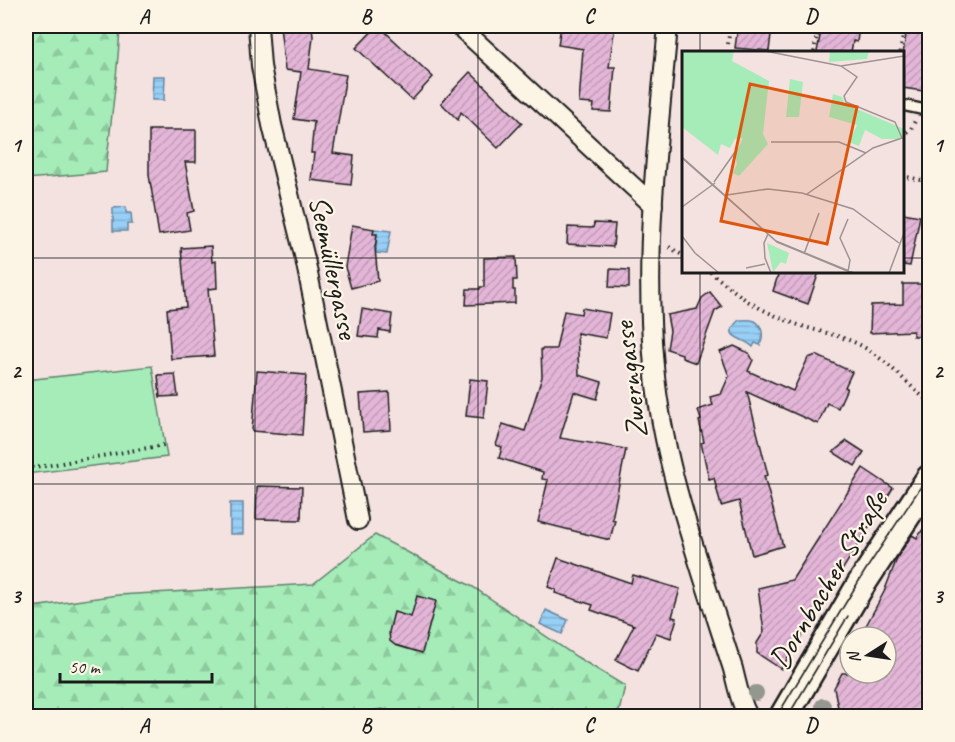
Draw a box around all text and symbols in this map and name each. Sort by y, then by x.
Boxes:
text: A [139,4,151,29]
text: B [361,4,373,29]
text: C [584,4,596,29]
text: D [805,4,819,29]
inset map [682,51,904,273]
text: 1 [12,133,23,158]
text: 1 [934,133,945,158]
street label: Seemüllergasse [300,192,368,344]
street label: Zwerngasse [604,317,656,440]
text: 2 [12,359,23,384]
text: 2 [934,359,945,384]
street label: Dornbacher Straße [760,482,897,676]
text: 3 [12,584,23,609]
text: 3 [934,584,945,609]
north arrow [838,625,898,685]
scale bar [60,646,212,684]
text: N [843,648,865,665]
text: 50 m [69,656,102,678]
text: A [139,713,151,738]
text: B [361,713,373,738]
text: C [584,713,596,738]
text: D [805,713,819,738]

